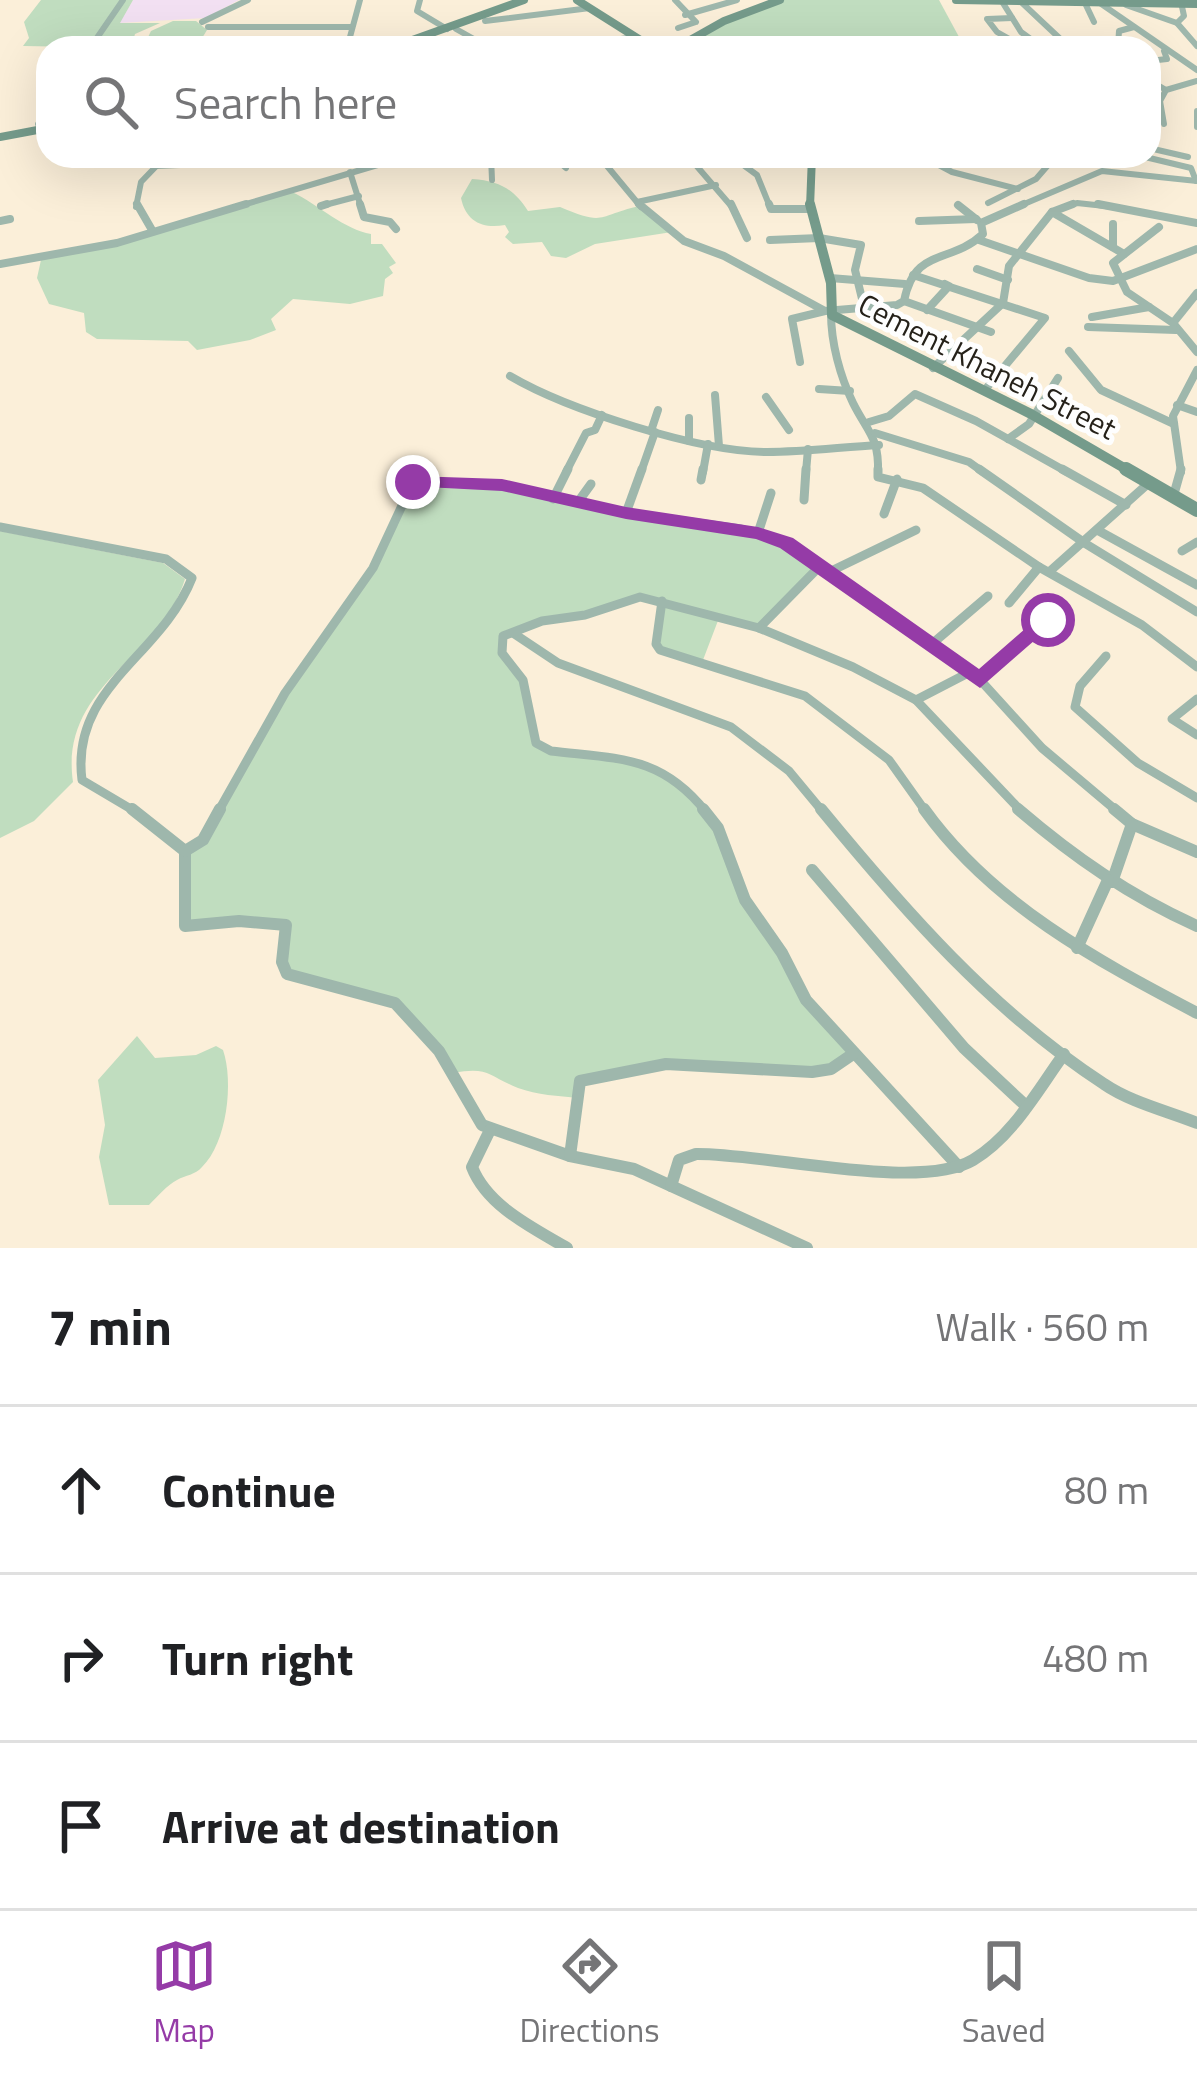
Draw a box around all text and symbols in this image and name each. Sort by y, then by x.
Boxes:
search box [36,36,1161,168]
text: Search here [174,68,397,136]
icon: search [78,69,144,135]
street label: Cement Khaneh Street [850,281,1125,451]
route end [386,455,440,509]
route start [1021,593,1075,647]
text: 7 min [48,1287,172,1365]
text: Walk · 560 m [935,1297,1149,1356]
text: Continue [162,1456,336,1524]
icon: ahead [48,1457,114,1523]
text: 80 m [1064,1460,1149,1519]
text: Turn right [162,1624,353,1692]
icon: right [48,1625,114,1691]
text: 480 m [1042,1628,1149,1687]
text: Arrive at destination [162,1792,560,1860]
icon: arrive [48,1793,114,1859]
tab: Map [151,1933,217,2055]
tab: Directions [520,1933,659,2055]
tab: Saved [962,1933,1046,2055]

